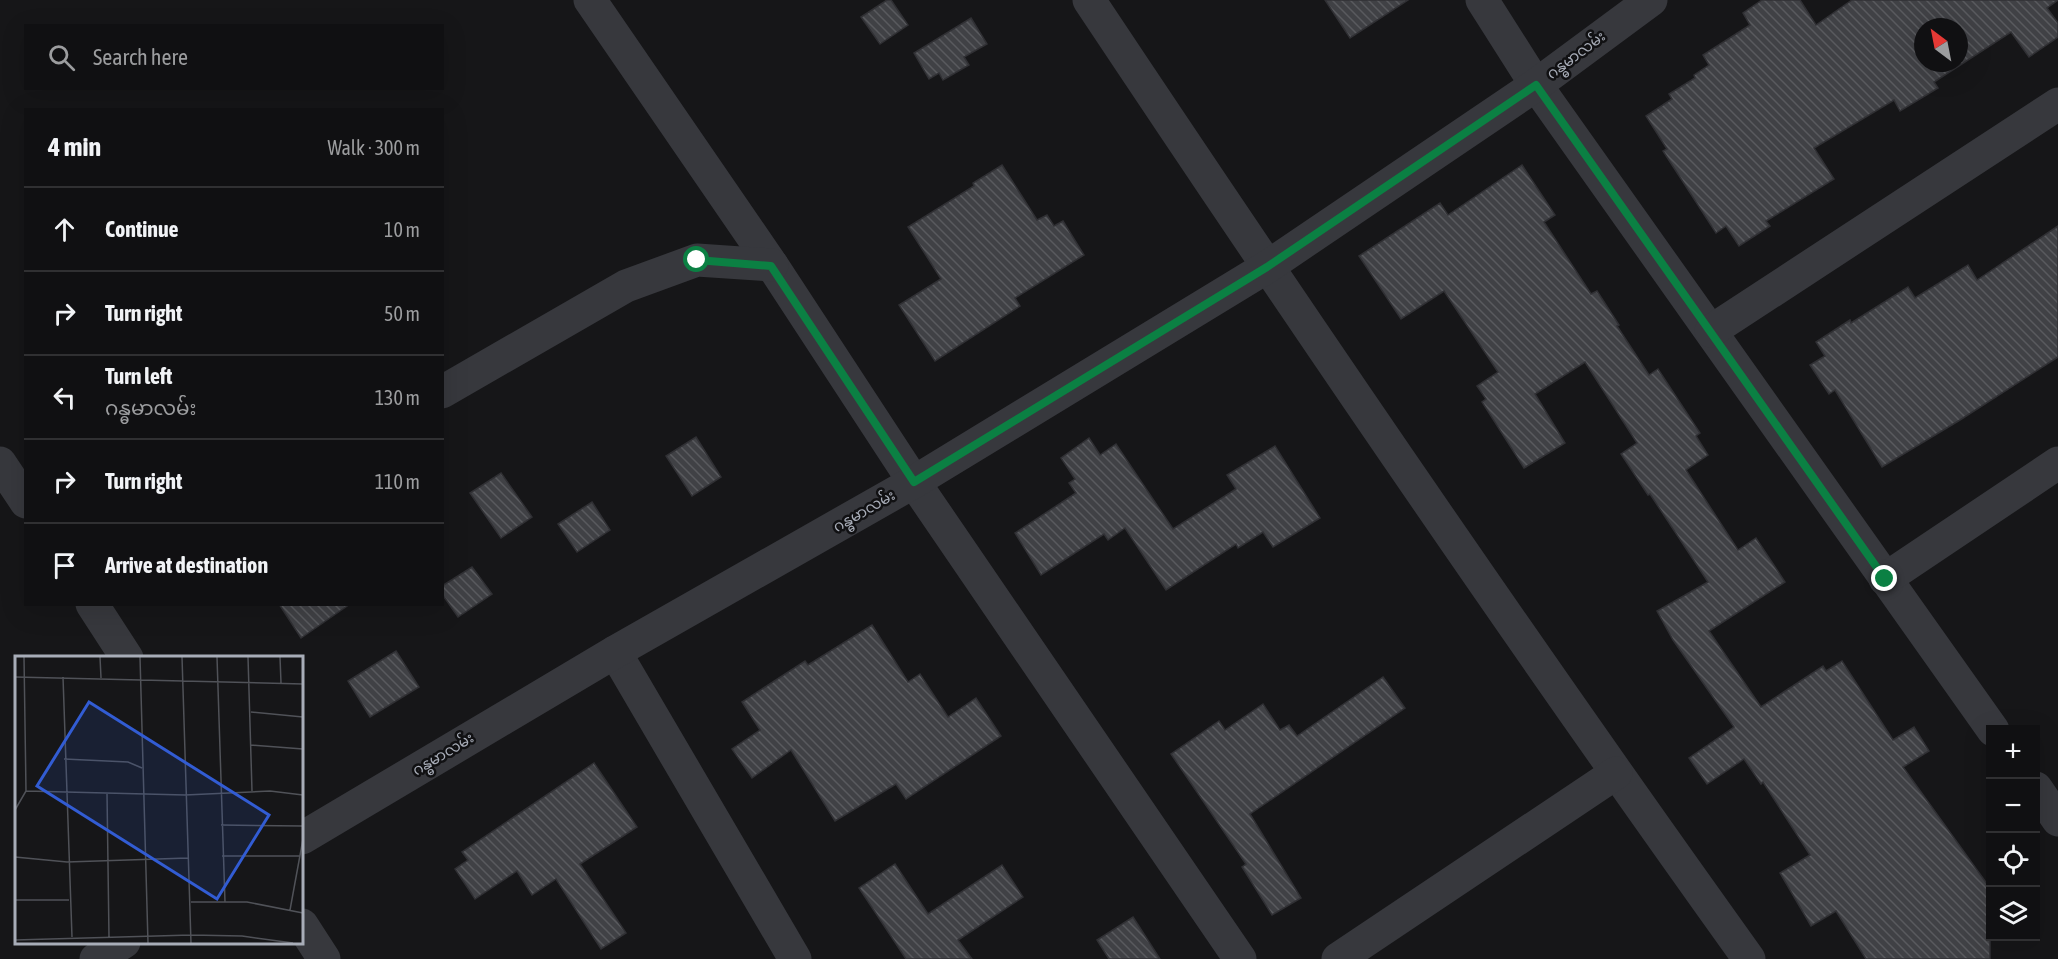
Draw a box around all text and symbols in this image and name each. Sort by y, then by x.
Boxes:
north arrow [1914,18,1968,72]
search box [24,24,444,90]
street label: ဂန္ဓမာလမ်း [1543,26,1611,86]
icon: search [45,41,78,74]
text: Search here [93,44,188,70]
text: 4 min [48,132,101,162]
text: Walk · 300 m [328,136,420,159]
icon: ahead [48,213,81,246]
text: Continue [105,216,179,242]
text: 10 m [384,218,420,241]
route start [683,246,709,272]
icon: right [48,297,81,330]
text: Turn right [105,300,182,326]
text: 50 m [384,302,420,325]
text: Turn left [105,363,172,389]
icon: left [48,381,81,414]
text: 130 m [375,386,420,409]
text: ဂန္ဓမာလမ်း [105,396,197,419]
icon: right [48,465,81,498]
text: Turn right [105,468,182,494]
text: 110 m [375,470,420,493]
street label: ဂန္ဓမာလမ်း [829,485,900,539]
icon: arrive [48,549,81,582]
text: Arrive at destination [105,552,268,578]
route end [1871,565,1897,591]
inset map [15,656,303,944]
map controls [1986,725,2040,941]
button: + [1986,725,2040,779]
street label: ဂန္ဓမာလမ်း [408,728,479,782]
button: − [1986,779,2040,833]
button: locate [1986,833,2040,887]
button: layers [1986,887,2040,941]

